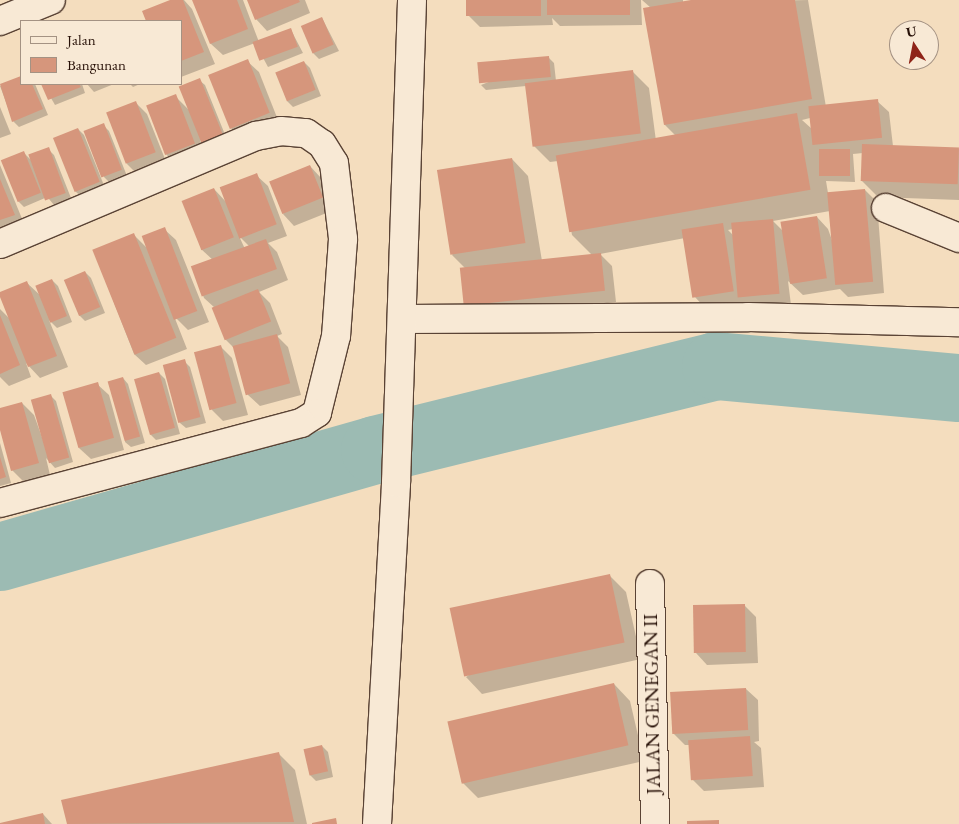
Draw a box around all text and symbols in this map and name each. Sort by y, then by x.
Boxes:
legend [20,20,182,85]
north arrow [889,20,939,70]
text: U [904,21,918,41]
text: Jalan [67,30,96,49]
text: Bangunan [67,55,126,74]
street label: JALAN GENEGAN II [638,613,666,795]

